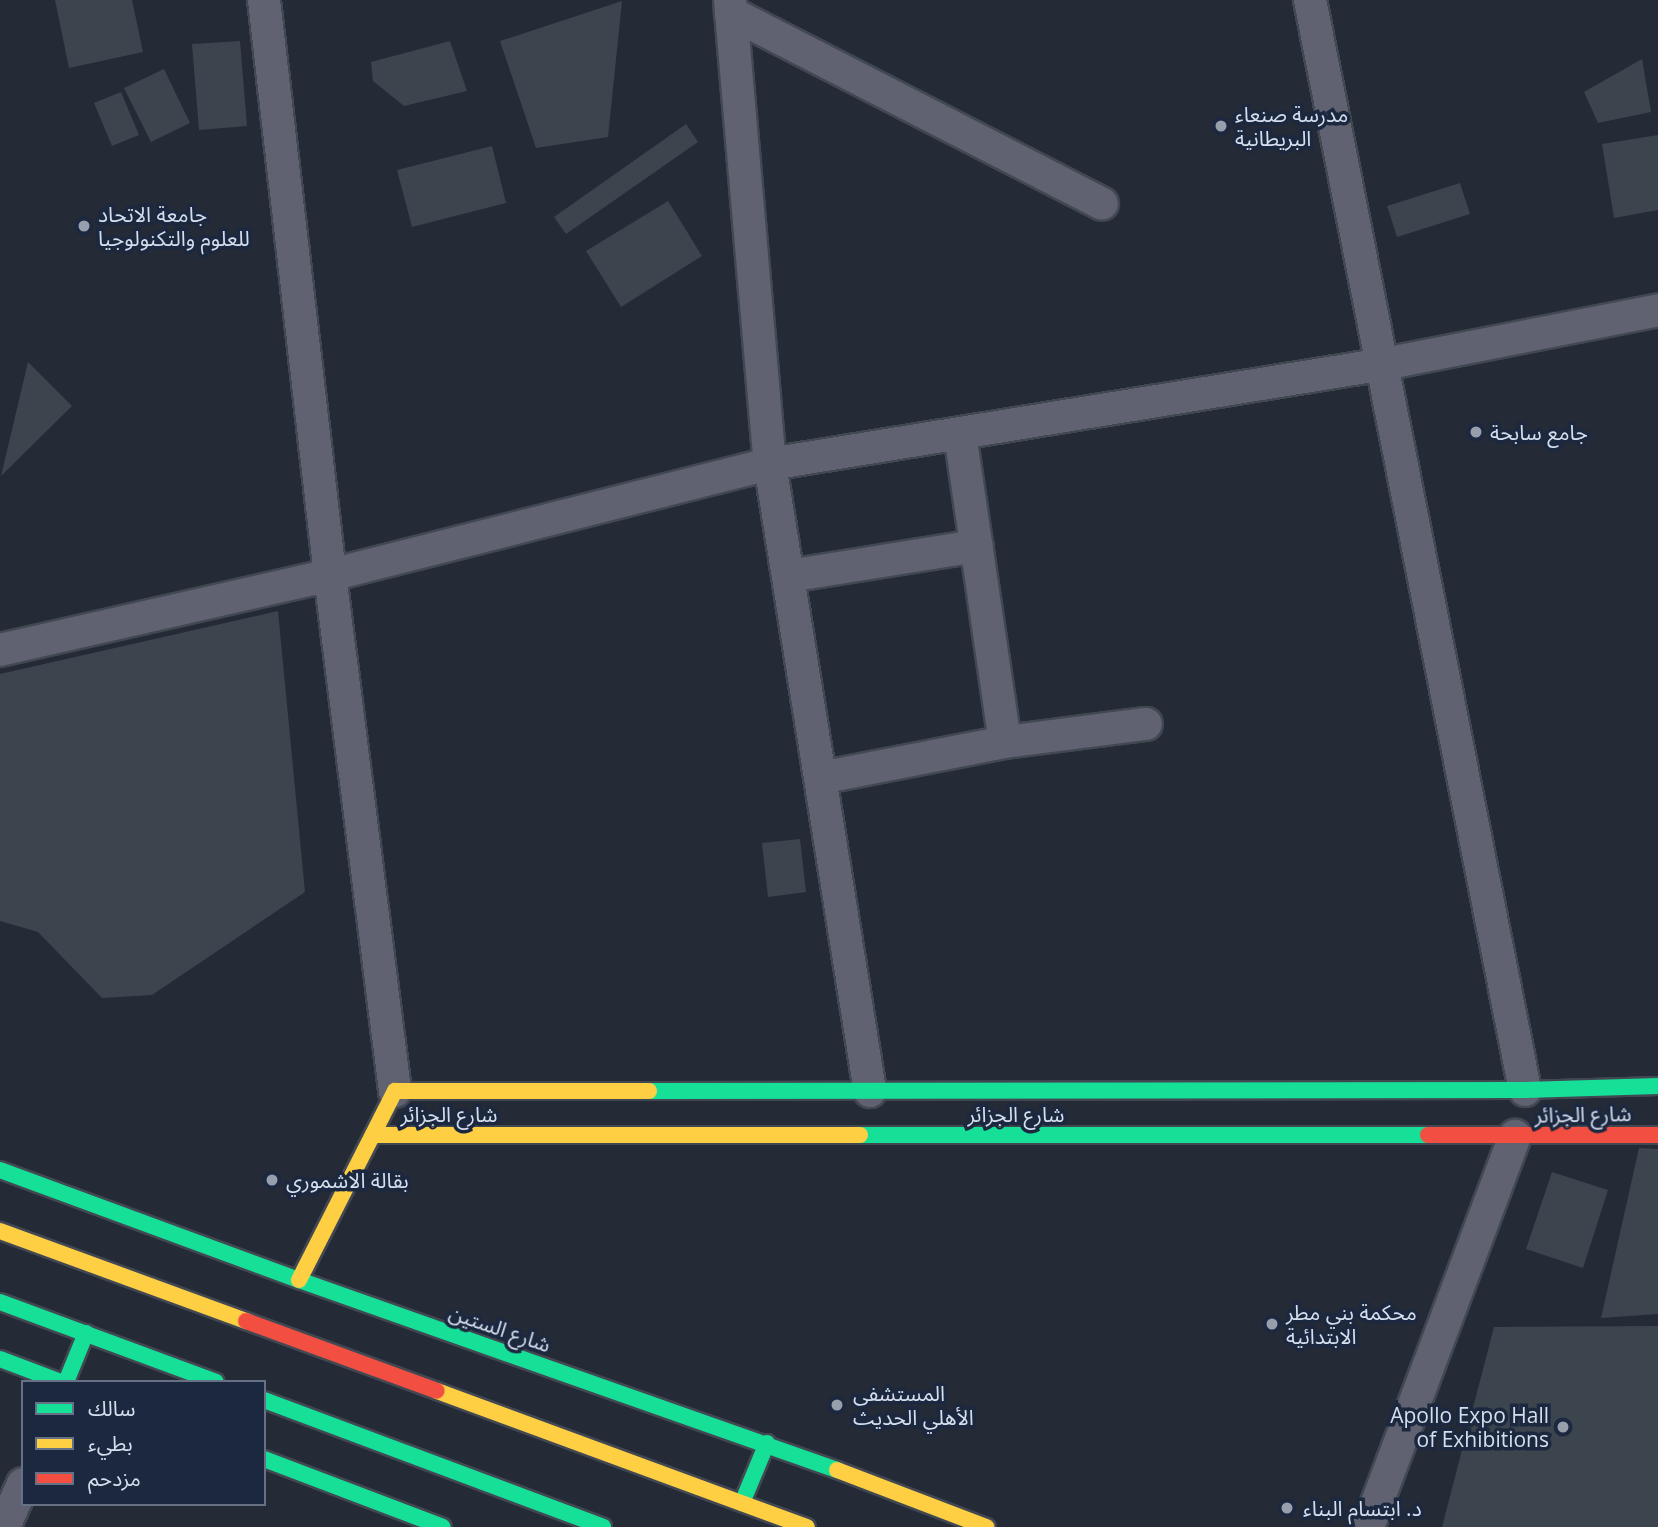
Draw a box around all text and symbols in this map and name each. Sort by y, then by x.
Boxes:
place label: مدرسة صنعاء البريطانية [1235,101,1348,151]
marker: مدرسة صنعاء البريطانية [1213,118,1229,134]
place label: جامعة الاتحاد للعلوم والتكنولوجيا [98,201,250,251]
marker: جامعة الاتحاد للعلوم والتكنولوجيا [76,218,92,234]
place label: جامع سابحة [1490,419,1588,445]
marker: جامع سابحة [1468,424,1484,440]
street label: شارع الجزائر [401,1101,497,1127]
street label: شارع الجزائر [968,1101,1064,1127]
street label: شارع الجزائر [1534,1101,1632,1127]
place label: بقالة الاشموري [286,1167,409,1193]
marker: بقالة الاشموري [264,1172,280,1188]
street label: شارع الستين [446,1299,554,1357]
place label: محكمة بني مطر الابتدائية [1286,1299,1417,1349]
marker: محكمة بني مطر الابتدائية [1264,1316,1280,1332]
legend [21,1380,266,1506]
place label: المستشفى الأهلي الحديث [853,1380,974,1430]
text: سالك [88,1394,135,1422]
marker: المستشفى الأهلي الحديث [827,1395,847,1415]
place label: Apollo Expo Hall of Exhibitions [1390,1402,1549,1452]
marker: Apollo Expo Hall of Exhibitions [1555,1419,1571,1435]
text: بطيء [88,1429,133,1457]
text: مزدحم [88,1464,141,1492]
place label: د. ابتسام البناء [1303,1495,1422,1521]
marker: د. ابتسام البناء [1277,1498,1297,1518]

